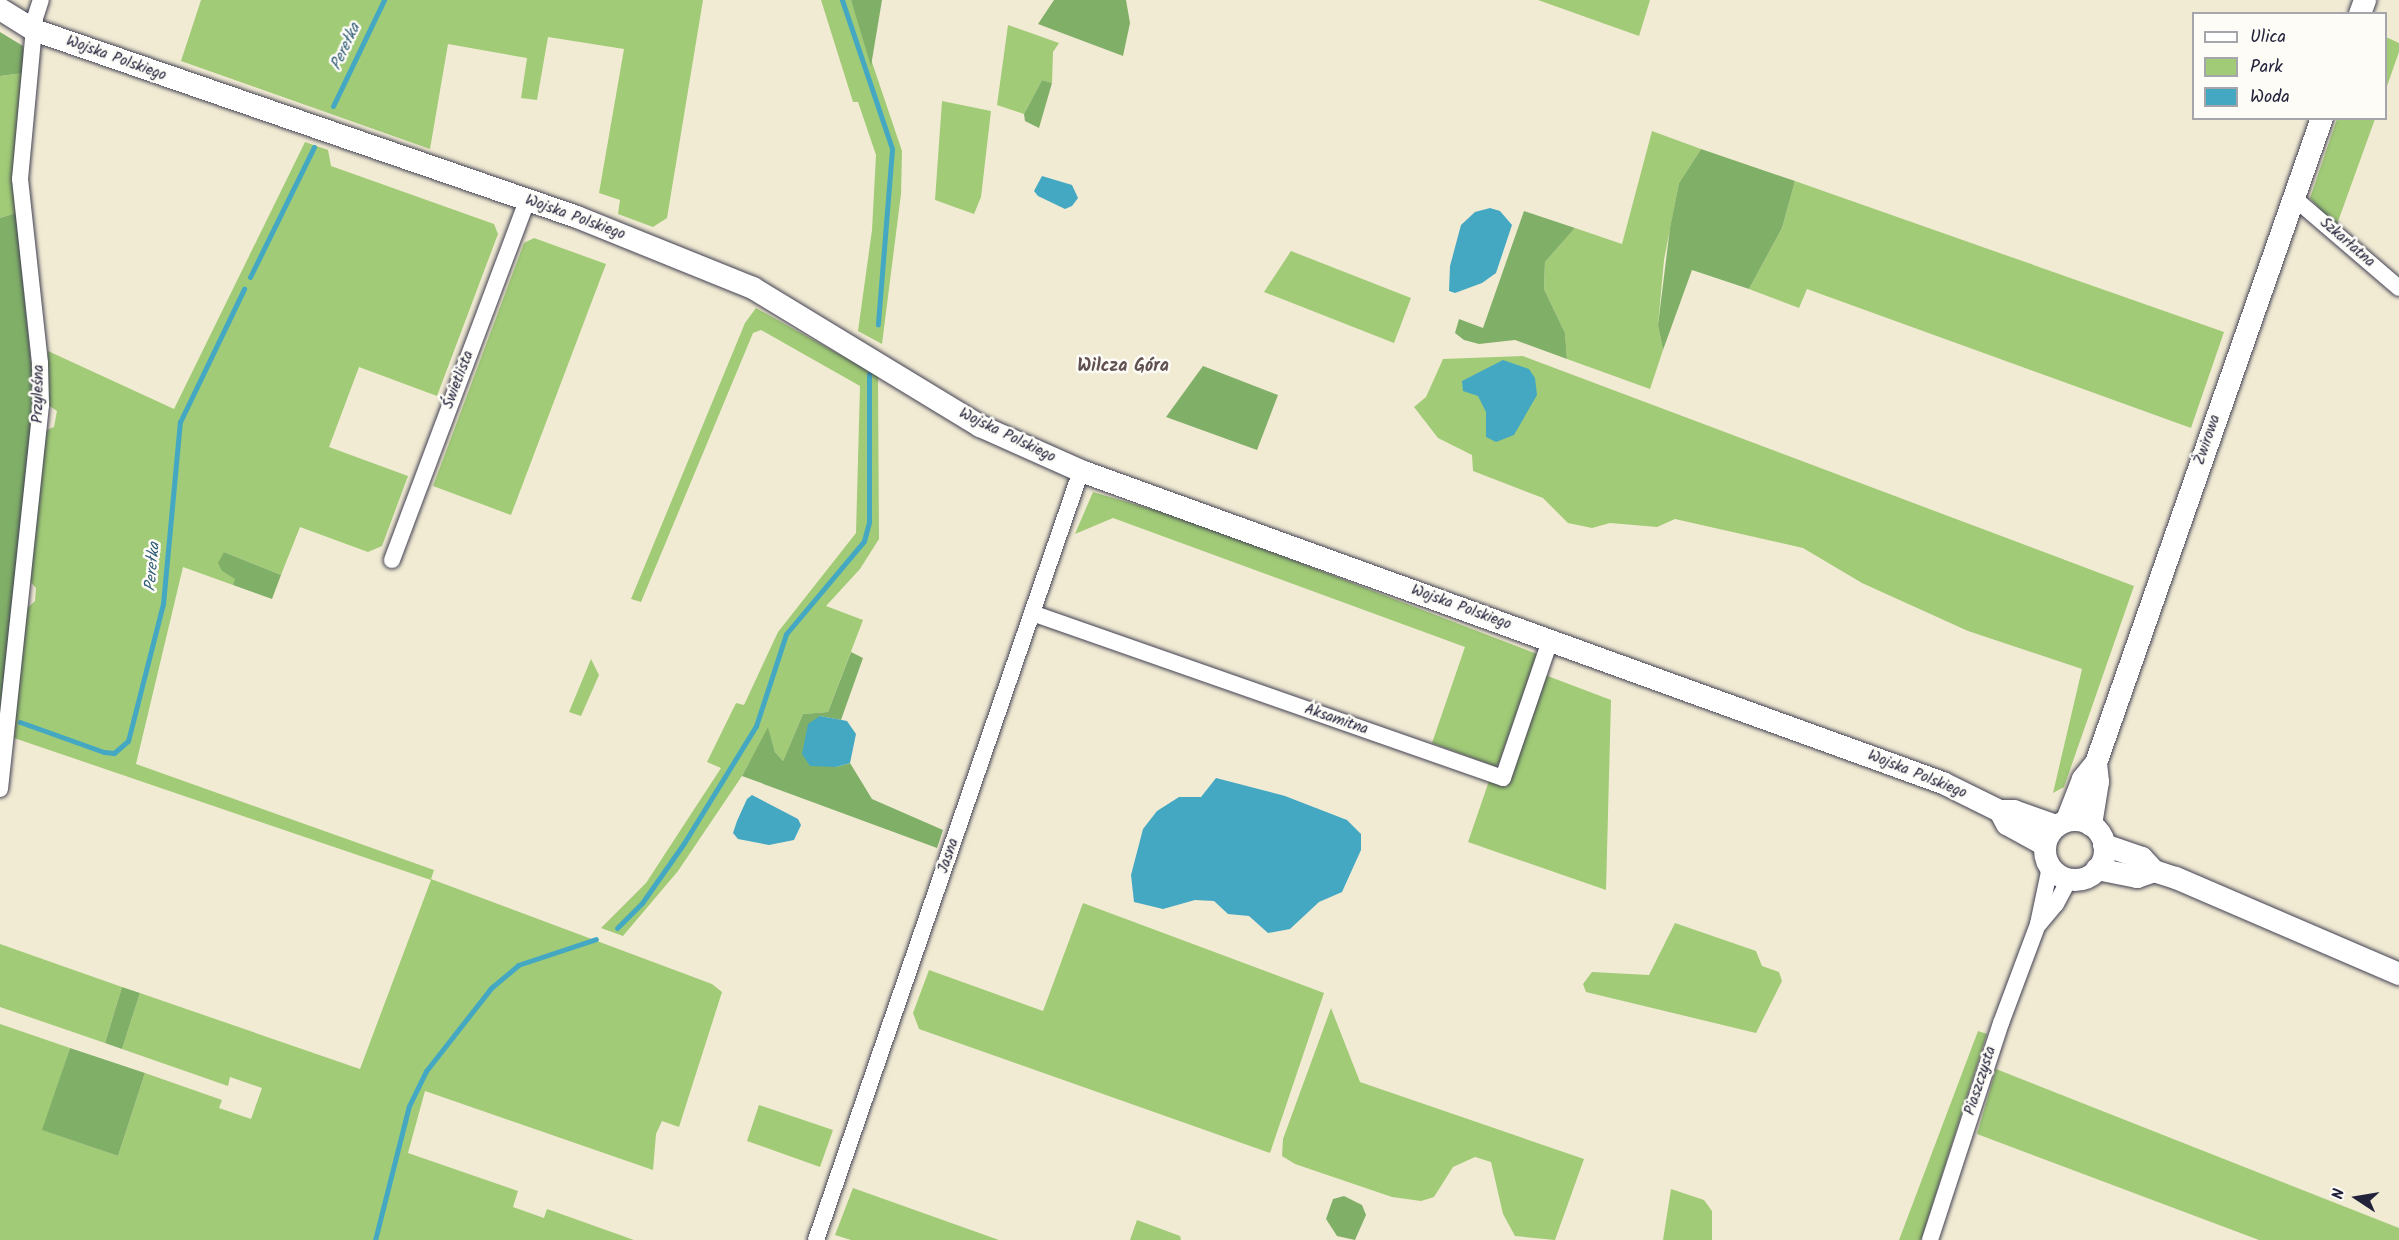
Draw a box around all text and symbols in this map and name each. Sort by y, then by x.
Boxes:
legend [2192,12,2387,120]
water label: Perełka [327,21,365,73]
text: Ulica [2250,23,2286,52]
street label: Wojska Polskiego [64,33,168,85]
text: Park [2250,53,2283,82]
text: Woda [2250,83,2290,112]
street label: Wojska Polskiego [523,192,627,244]
street label: Szkarłatna [2316,214,2378,272]
street label: Świetlista [440,348,478,412]
district label: Wilcza Góra [1077,356,1169,378]
street label: Przyleśna [29,365,49,423]
street label: Wojska Polskiego [956,405,1058,467]
street label: Żwirowa [2191,413,2225,467]
water label: Perełka [141,542,165,592]
street label: Wojska Polskiego [1409,582,1513,634]
street label: Aksamitna [1302,701,1370,739]
street label: Wojska Polskiego [1865,747,1969,803]
street label: Jasna [935,836,963,876]
street label: Piaszczysta [1961,1044,2001,1118]
north arrow [2327,1168,2387,1228]
text: N [2326,1187,2352,1202]

